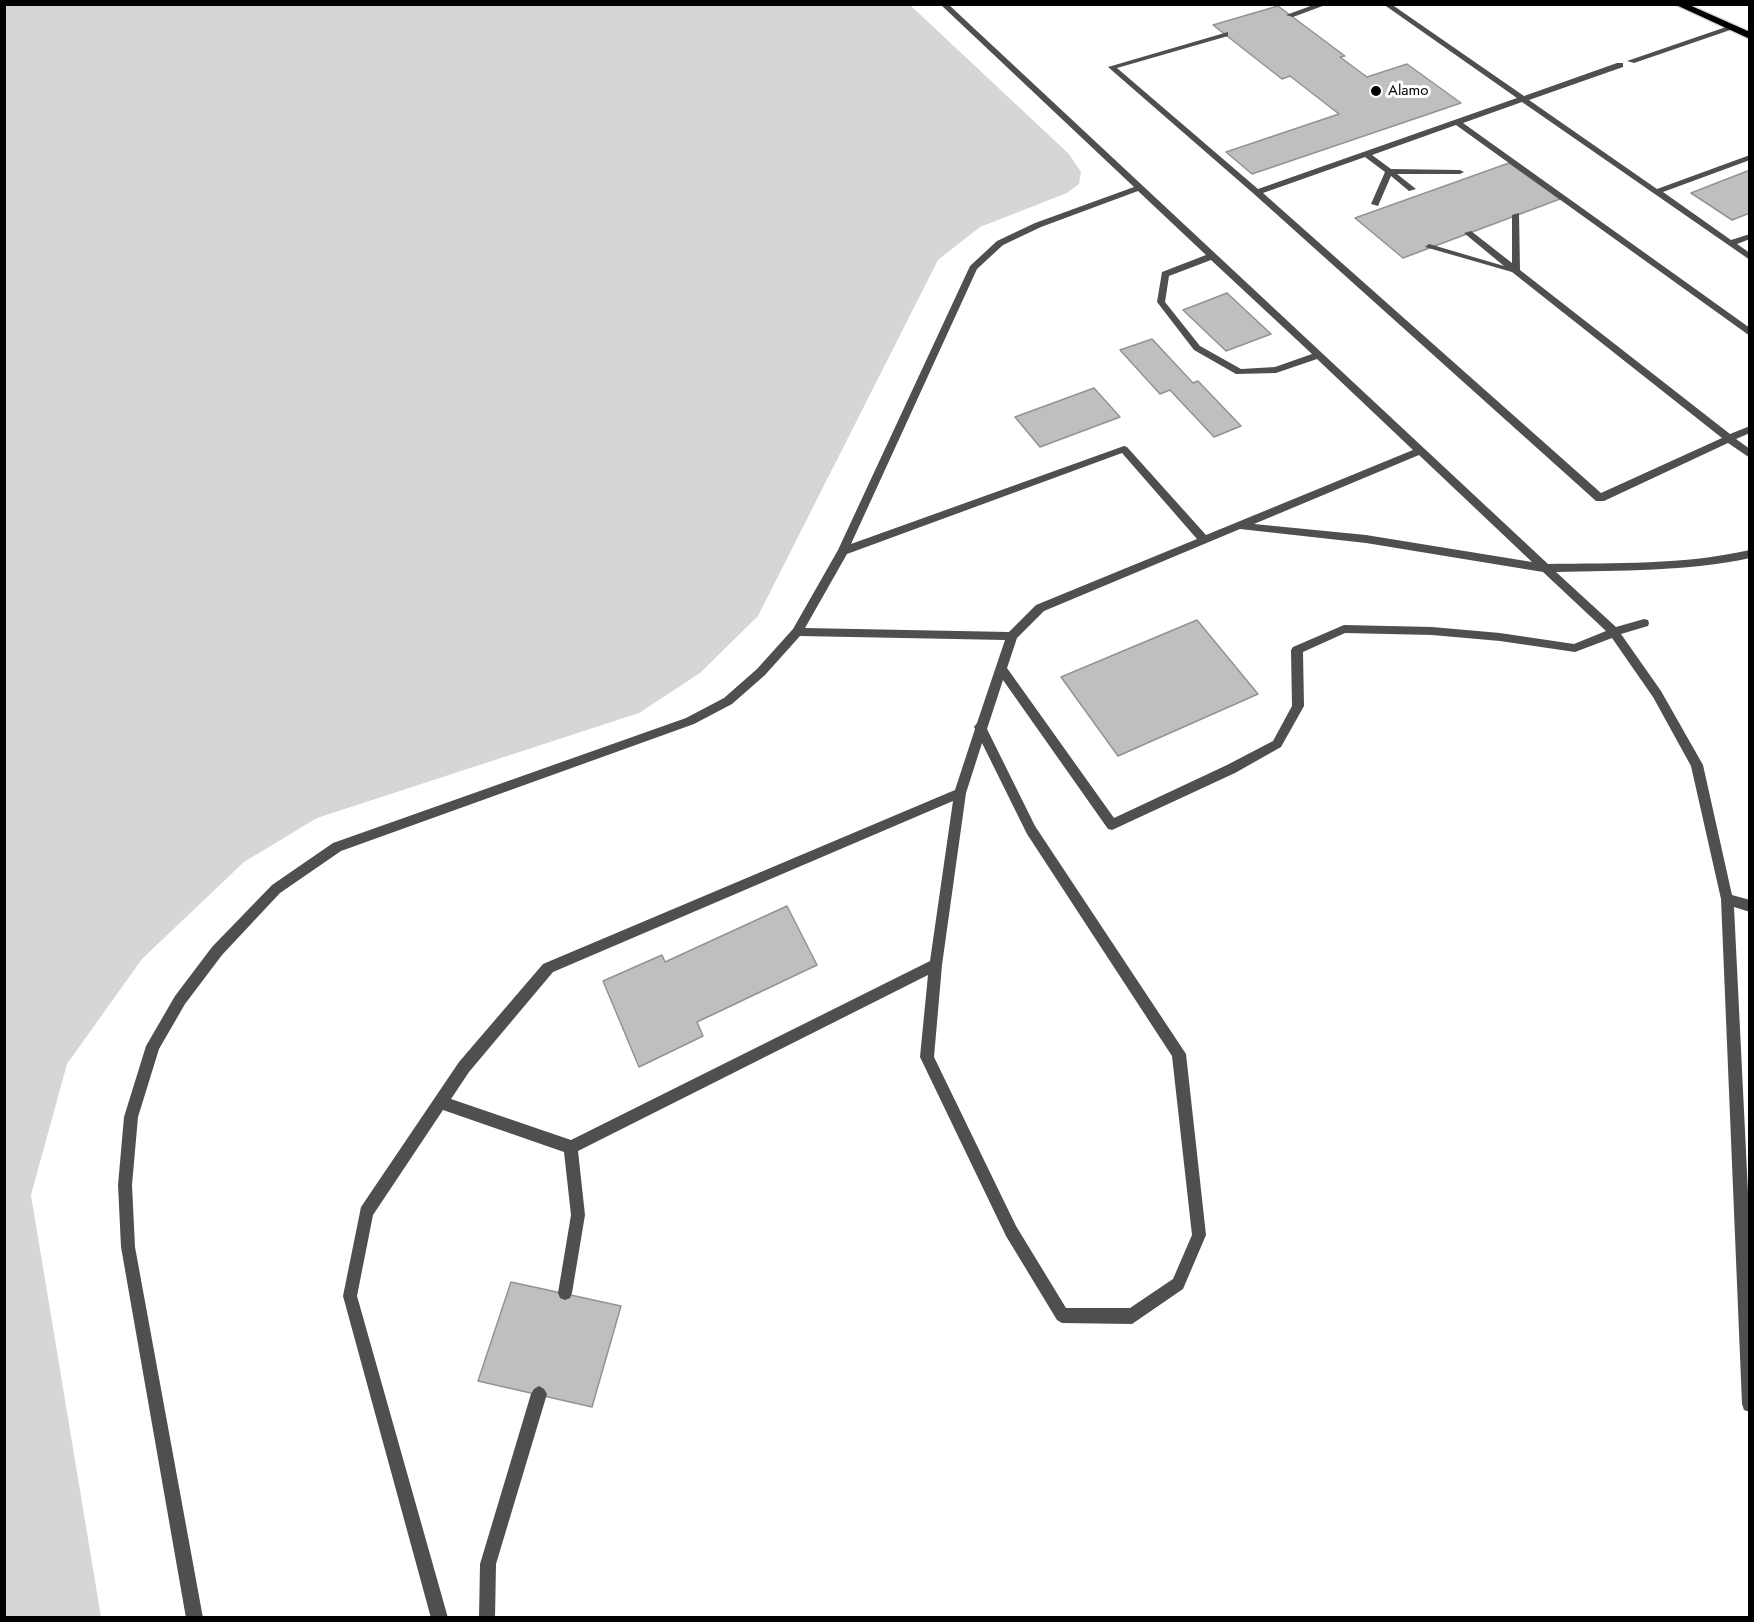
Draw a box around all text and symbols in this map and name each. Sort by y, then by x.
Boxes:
place label: Alamo [1388,82,1428,100]
marker: Alamo [1369,84,1383,98]

